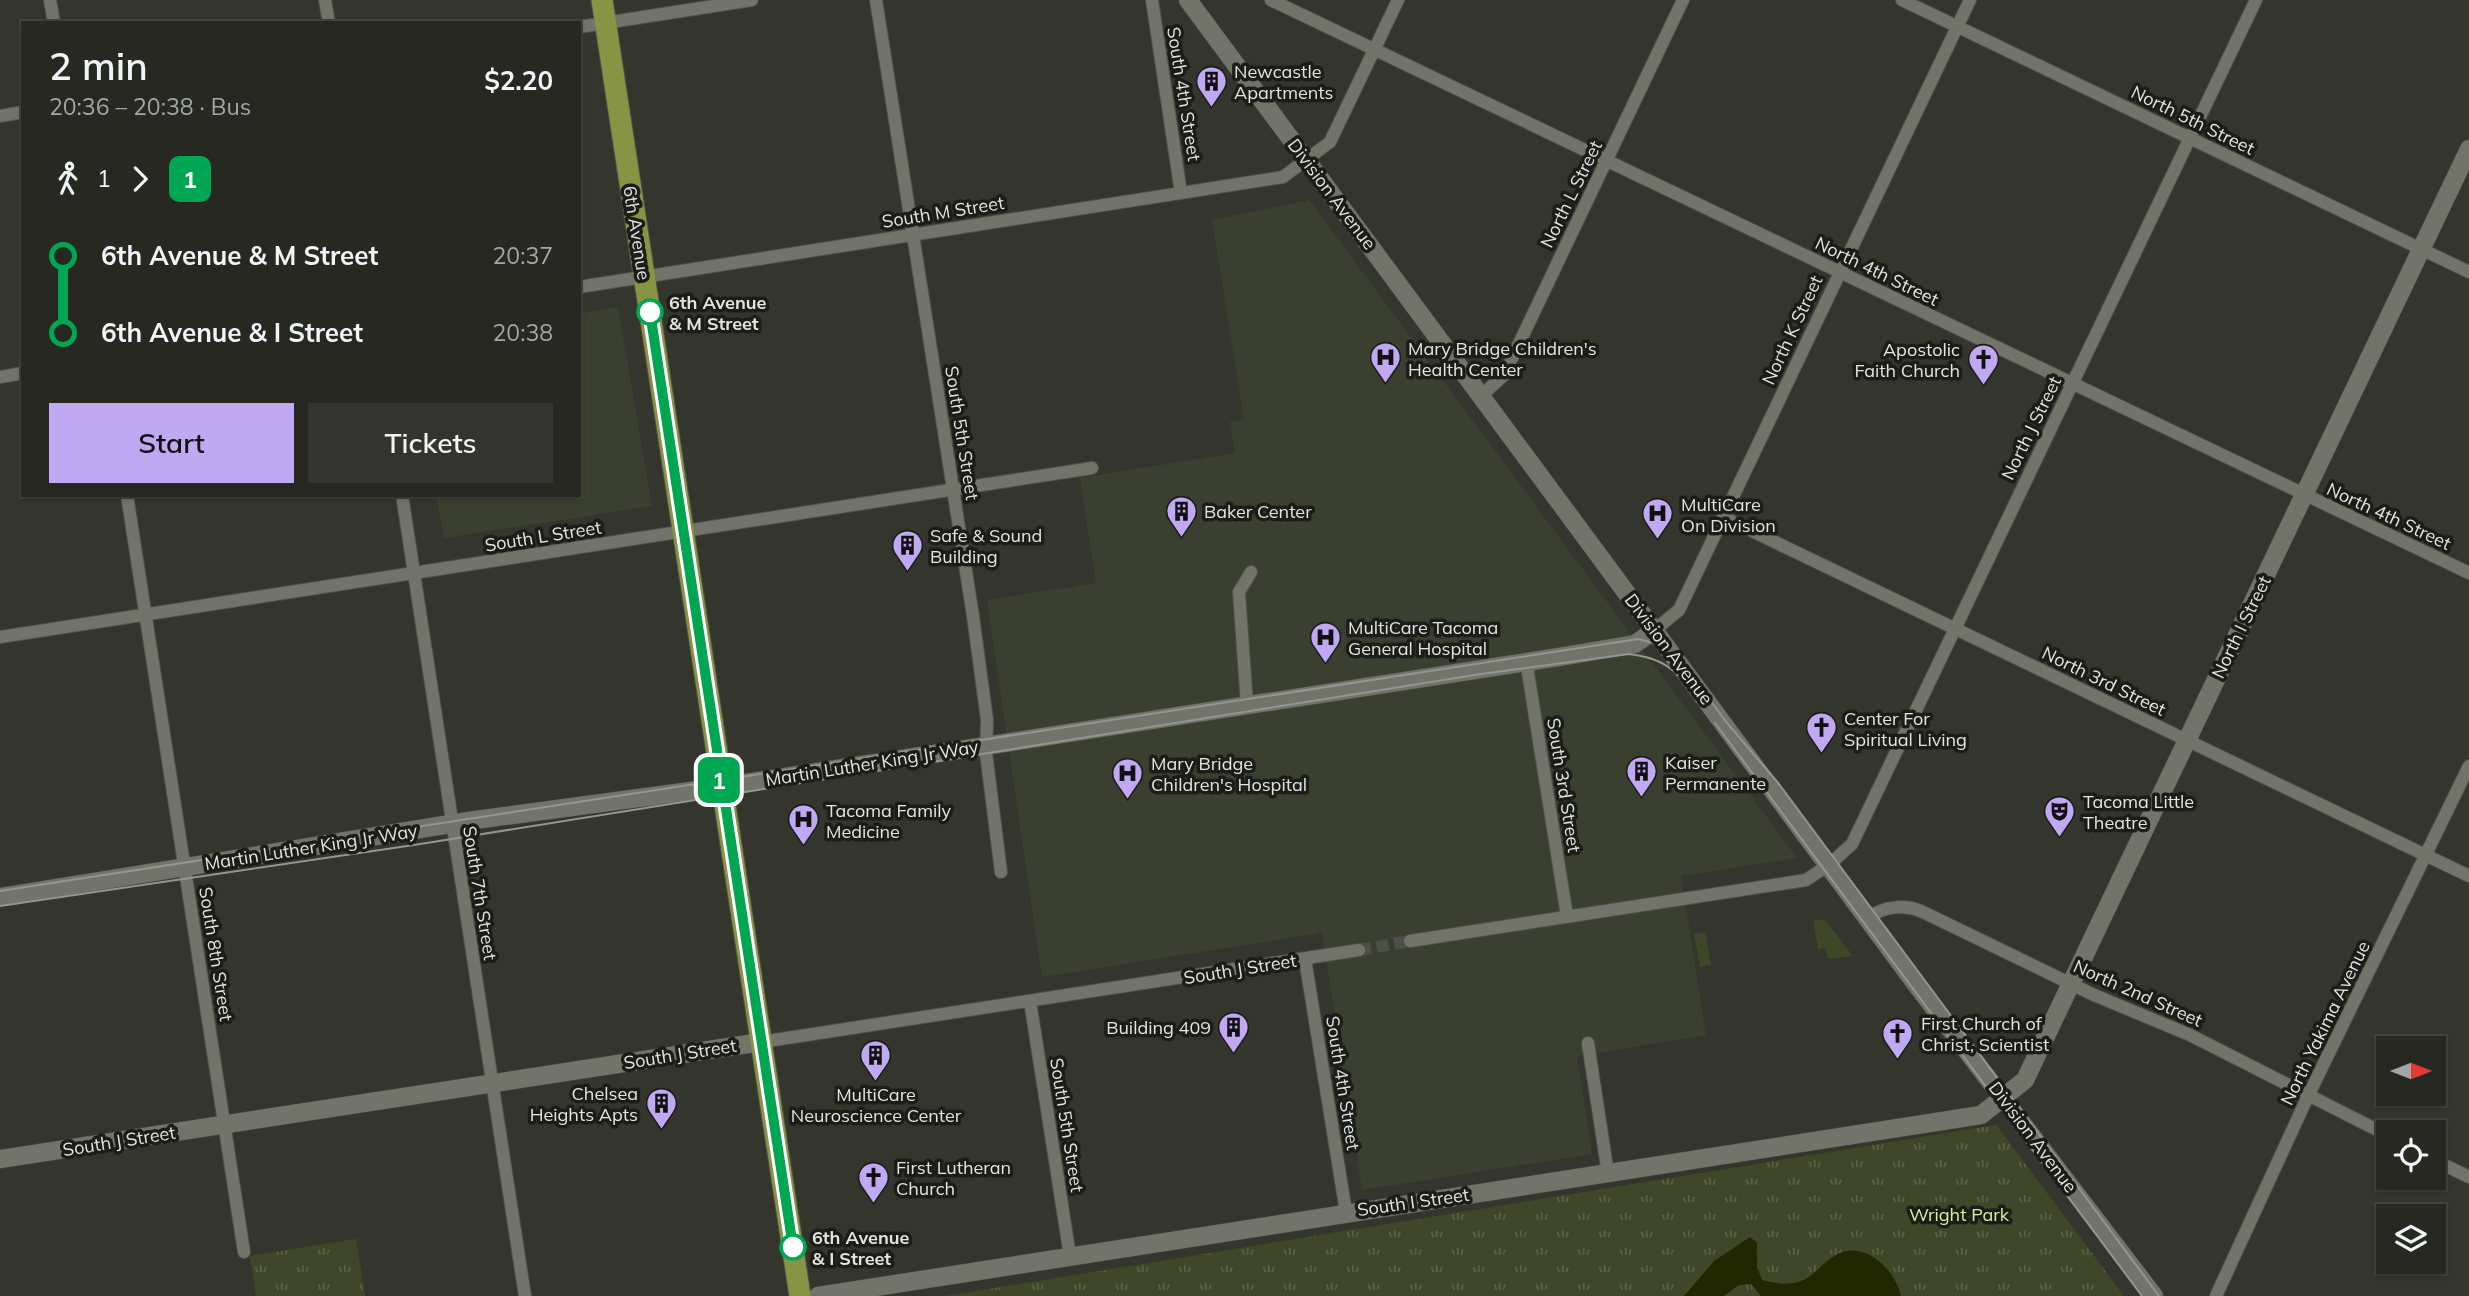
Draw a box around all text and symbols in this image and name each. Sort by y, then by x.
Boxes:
street label: South 4th Street [1162,25,1206,163]
text: 2 min [49,42,148,90]
place label: Newcastle Apartments [1234,60,1334,104]
text: $2.20 [484,64,553,97]
building icon: Newcastle Apartments [1194,64,1228,108]
street label: North 5th Street [2128,80,2258,160]
text: 20:36 – 20:38 · Bus [49,92,251,121]
street label: Division Avenue [1283,134,1381,254]
street label: North L Street [1535,137,1607,251]
icon: walk [49,160,87,198]
icon: forward [121,160,159,198]
text: 1 [97,164,111,193]
text: 1 [183,164,197,194]
street label: 6th Avenue [618,184,656,282]
street label: South M Street [880,191,1006,233]
street label: North 4th Street [1812,231,1942,311]
text: 6th Avenue & M Street [101,239,378,272]
text: 20:37 [493,241,553,270]
street label: North K Street [1757,272,1827,388]
place label: 6th Avenue & M Street [669,291,766,335]
marker: 6th Avenue & M Street [637,299,663,325]
text: 6th Avenue & I Street [101,316,363,349]
text: 20:38 [493,318,553,347]
place label: Mary Bridge Children's Health Center [1408,337,1597,381]
place label: Apostolic Faith Church [1854,338,1960,382]
hospital icon: Mary Bridge Children's Health Center [1368,341,1402,385]
church icon: Apostolic Faith Church [1966,342,2000,386]
street label: South 5th Street [940,364,984,502]
street label: North J Street [1996,372,2066,484]
button: Start [49,403,294,483]
button: Tickets [308,403,553,483]
street label: North 4th Street [2323,477,2455,555]
place label: MultiCare On Division [1681,493,1776,537]
building icon: Baker Center [1164,494,1198,538]
hospital icon: MultiCare On Division [1641,497,1675,541]
place label: Baker Center [1204,500,1312,523]
street label: South L Street [483,515,603,557]
place label: Safe & Sound Building [930,524,1042,568]
building icon: Safe & Sound Building [890,528,924,572]
street label: North I Street [2206,572,2276,682]
street label: Division Avenue [1620,589,1718,709]
place label: MultiCare Tacoma General Hospital [1348,616,1498,660]
hospital icon: MultiCare Tacoma General Hospital [1308,620,1342,664]
street label: North 3rd Street [2038,641,2170,721]
place label: Center For Spiritual Living [1844,707,1967,751]
church icon: Center For Spiritual Living [1804,711,1838,755]
street label: South 3rd Street [1542,716,1586,854]
street label: Martin Luther King Jr Way [764,735,980,791]
place label: Kaiser Permanente [1665,751,1766,795]
place label: Mary Bridge Children's Hospital [1151,752,1307,796]
building icon: Kaiser Permanente [1625,755,1659,799]
hospital icon: Mary Bridge Children's Hospital [1111,756,1145,800]
line badge: 1 [696,757,742,803]
text: 1 [712,765,726,795]
place label: Tacoma Little Theatre [2083,790,2194,834]
theatre icon: Tacoma Little Theatre [2043,794,2077,838]
place label: Tacoma Family Medicine [826,799,952,843]
hospital icon: Tacoma Family Medicine [786,803,820,847]
street label: Martin Luther King Jr Way [203,819,419,875]
street label: South 7th Street [458,824,502,962]
street label: South 8th Street [194,885,238,1023]
street label: North Yakima Avenue [2275,937,2375,1109]
street label: South J Street [1182,949,1298,989]
street label: North 2nd Street [2070,954,2206,1032]
building icon: Building 409 [1217,1010,1251,1054]
place label: First Church of Christ, Scientist [1921,1012,2049,1056]
street label: South 4th Street [1321,1014,1365,1152]
place label: Building 409 [1106,1016,1211,1039]
church icon: First Church of Christ, Scientist [1881,1016,1915,1060]
street label: South J Street [622,1034,738,1074]
north arrow [2376,1036,2446,1106]
map controls [2376,1036,2446,1274]
building icon: MultiCare Neuroscience Center [859,1039,893,1083]
street label: South 5th Street [1045,1056,1089,1194]
street label: Division Avenue [1984,1077,2082,1197]
place label: Chelsea Heights Apts [530,1082,638,1126]
place label: MultiCare Neuroscience Center [791,1083,962,1127]
building icon: Chelsea Heights Apts [644,1086,678,1130]
button: locate [2376,1120,2446,1190]
street label: South J Street [61,1121,177,1161]
place label: First Lutheran Church [896,1156,1011,1200]
church icon: First Lutheran Church [856,1160,890,1204]
street label: South I Street [1356,1183,1470,1221]
park label: Wright Park [1909,1203,2010,1226]
button: layers [2376,1204,2446,1274]
place label: 6th Avenue & I Street [812,1226,909,1270]
marker: 6th Avenue & I Street [780,1234,806,1260]

